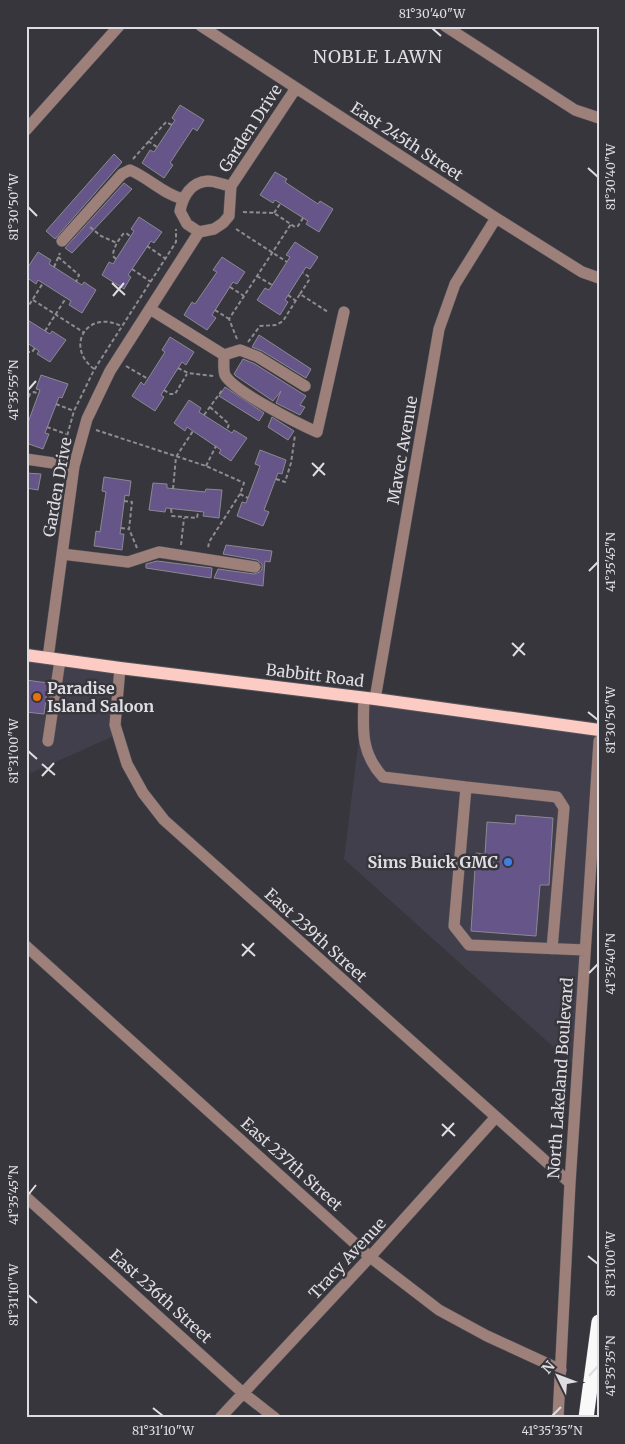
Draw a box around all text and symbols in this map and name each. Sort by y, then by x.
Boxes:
text: 81°30'40"W [399,6,466,21]
district label: NOBLE LAWN [313,45,443,68]
street label: Garden Drive [214,80,286,176]
street label: East 245th Street [347,97,468,185]
text: 81°30'40"W [603,143,618,210]
text: 81°30'50"W [6,172,21,241]
text: 41°35'55"N [6,359,21,420]
street label: Mavec Avenue [383,394,421,506]
street label: Garden Drive [38,436,76,538]
text: 41°35'45"N [603,531,618,592]
street label: Babbitt Road [265,659,366,691]
place label: Paradise Island Saloon [47,678,154,716]
text: 81°30'50"W [603,685,618,754]
marker: Paradise Island Saloon [31,691,43,703]
text: 81°31'00"W [6,718,21,783]
place label: Sims Buick GMC [368,852,498,872]
marker: Sims Buick GMC [502,856,514,868]
street label: East 239th Street [261,884,372,987]
text: 41°35'40"N [603,932,618,995]
street label: North Lakeland Boulevard [543,976,577,1179]
street label: East 237th Street [237,1113,348,1215]
text: 41°35'45"N [6,1164,21,1225]
street label: Tracy Avenue [304,1213,390,1303]
text: 81°31'00"W [603,1231,618,1296]
street label: East 236th Street [106,1245,217,1348]
text: 81°31'10"W [6,1263,21,1326]
text: 41°35'35"N [603,1335,618,1396]
north arrow [532,1352,582,1402]
text: N [538,1357,559,1377]
text: 81°31'10"W [132,1423,195,1438]
text: 41°35'35"N [522,1423,583,1438]

